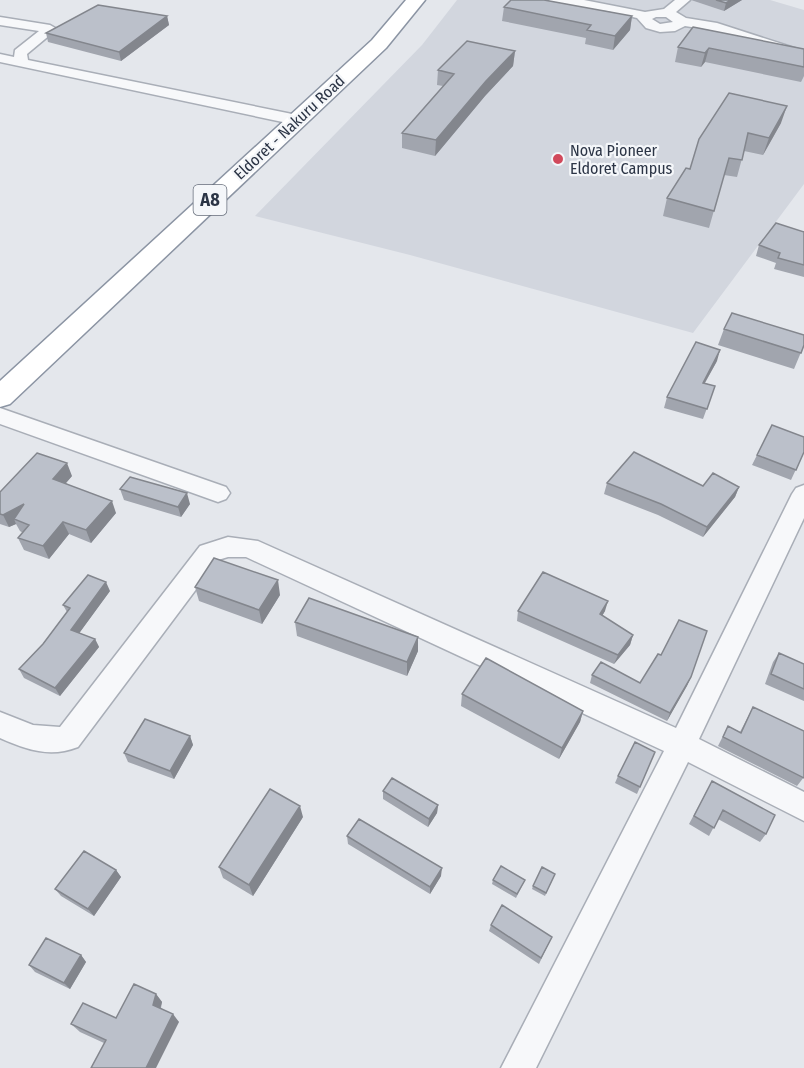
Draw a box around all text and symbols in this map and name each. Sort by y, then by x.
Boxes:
street label: Eldoret - Nakuru Road [230,71,349,184]
place label: Nova Pioneer Eldoret Campus [570,141,673,178]
marker: Nova Pioneer Eldoret Campus [551,152,565,166]
road number: A8 [194,185,226,215]

